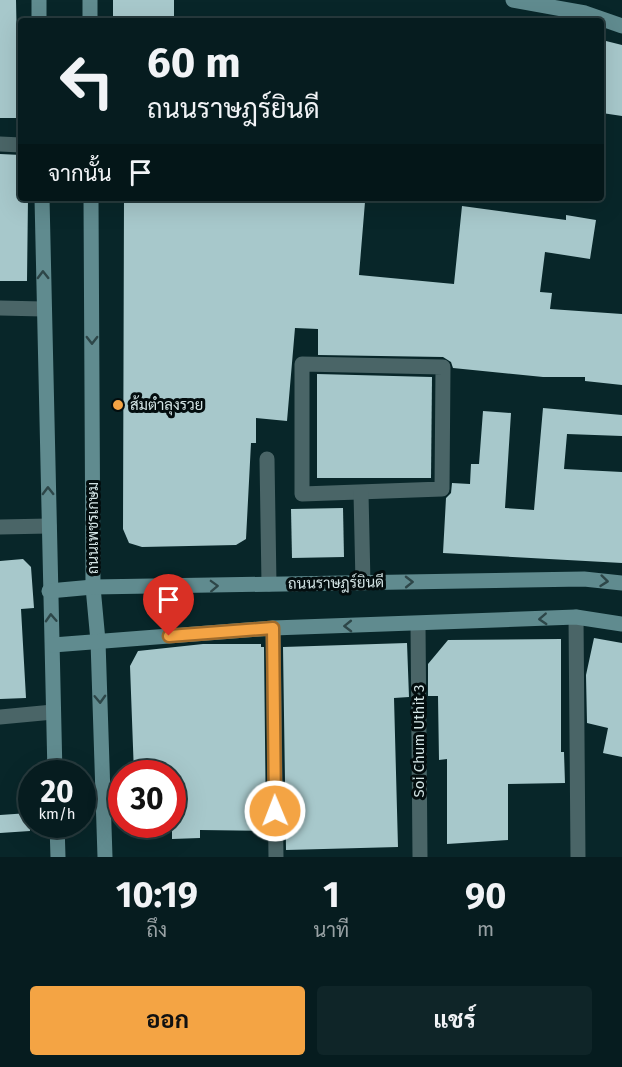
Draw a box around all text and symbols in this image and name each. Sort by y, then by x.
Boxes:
text: 60 m [147,38,241,88]
icon: left [48,42,126,120]
text: ถนนราษฎร์ยินดี [147,93,320,125]
icon: arrive [124,156,157,189]
text: จากนั้น [48,160,112,187]
one-way arrow [37,270,49,279]
one-way arrow [86,336,98,345]
place label: ส้มตำลุงรวย [130,395,203,416]
marker: ส้มตำลุงรวย [111,398,125,412]
street label: ถนนเพชรเกษม [84,482,102,574]
one-way arrow [42,486,54,495]
street label: ถนนราษฎร์ยินดี [288,572,384,594]
pin [143,574,194,636]
one-way arrow [600,575,609,587]
one-way arrow [405,576,414,589]
one-way arrow [210,579,219,592]
icon: arrive [152,583,185,616]
one-way arrow [539,612,548,625]
one-way arrow [45,614,58,623]
one-way arrow [344,620,353,632]
street label: Soi Chum Uthit 3 [410,685,428,797]
one-way arrow [93,695,106,704]
speed limit sign: 30 [108,760,186,838]
text: 20 [40,774,74,810]
position arrow [243,779,307,843]
text: km/h [38,805,76,823]
text: 10:19 [116,873,198,917]
text: 1 [323,873,340,917]
text: 90 [465,874,506,918]
text: m [477,917,494,941]
text: ถึง [146,918,167,942]
text: นาที [314,918,349,942]
button: ออก [30,986,305,1055]
button: แชร์ [317,986,592,1055]

